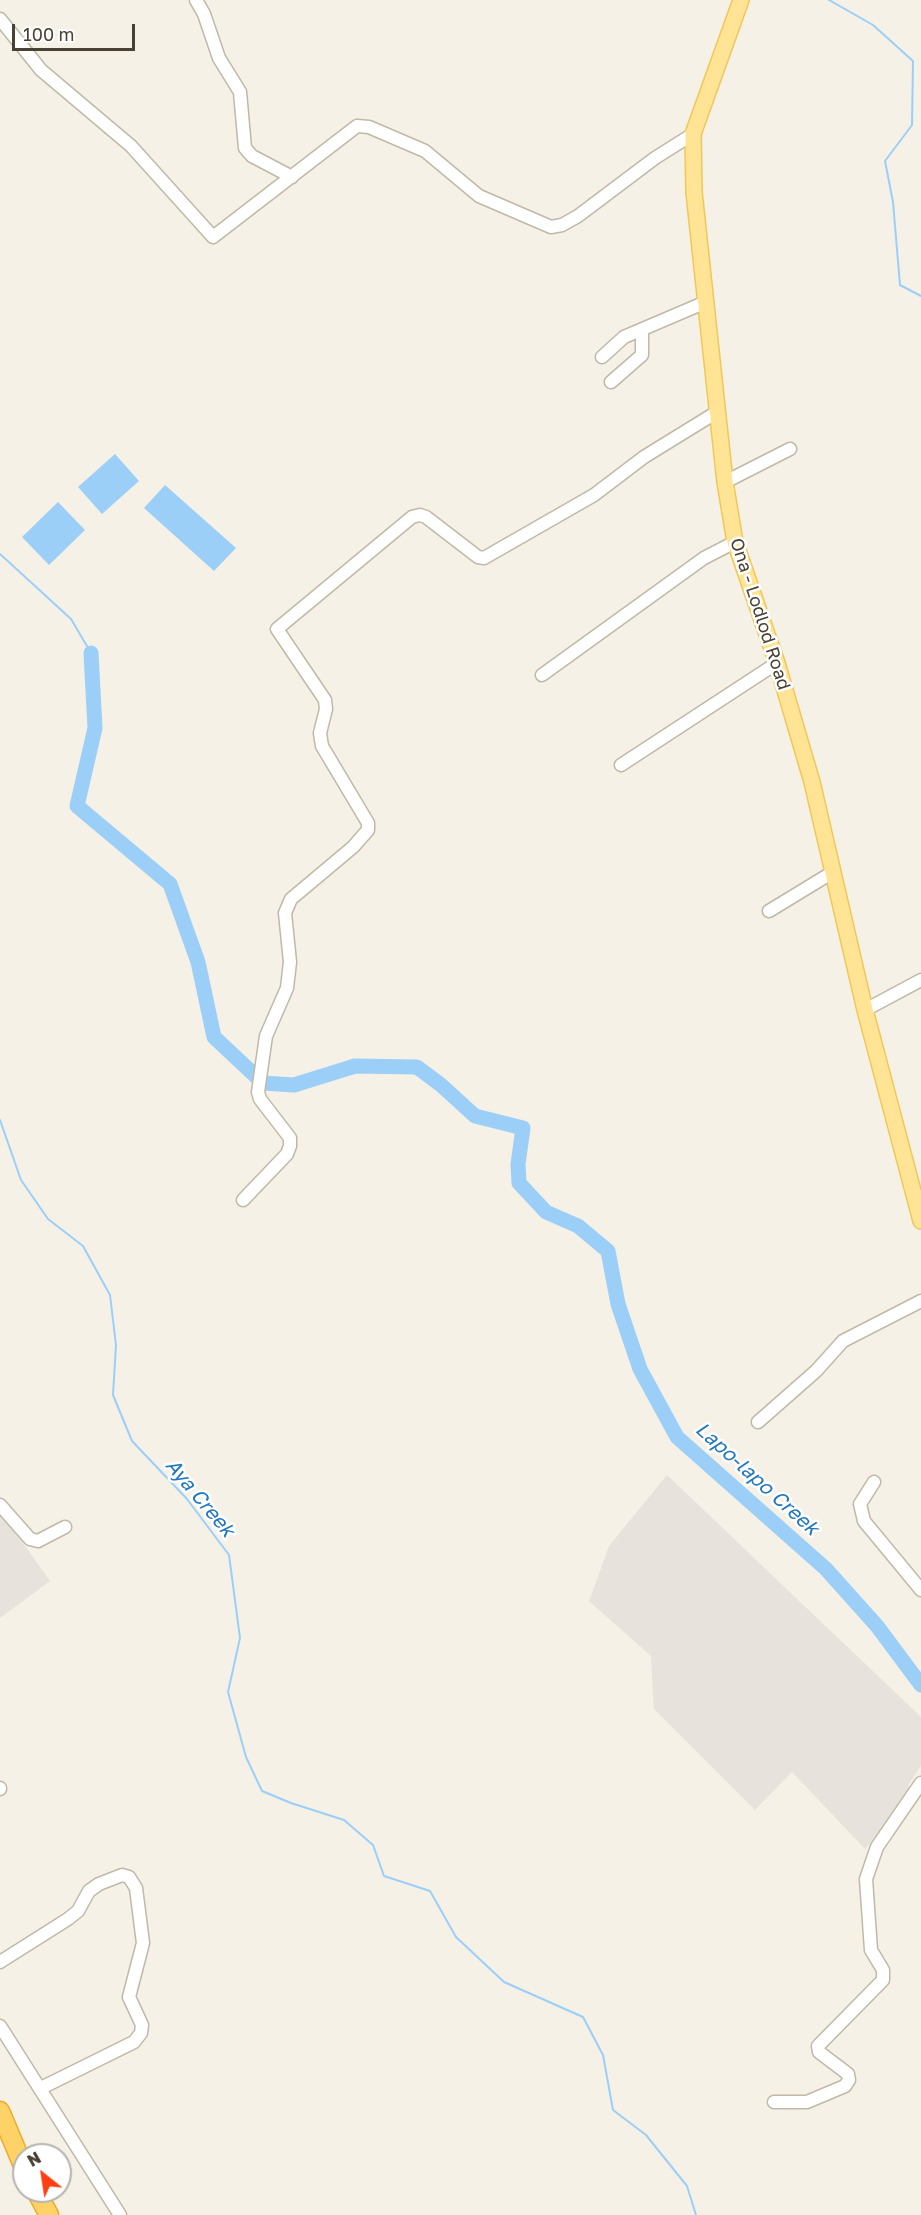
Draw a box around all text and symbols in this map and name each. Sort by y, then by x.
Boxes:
scale bar [15,12,138,50]
text: 100 m [23,23,74,45]
street label: Ona - Lodlod Road [725,535,795,693]
water label: Lapo-lapo Creek [690,1417,824,1541]
water label: Aya Creek [160,1454,240,1542]
north arrow [12,2143,72,2203]
text: N [24,2147,44,2171]

